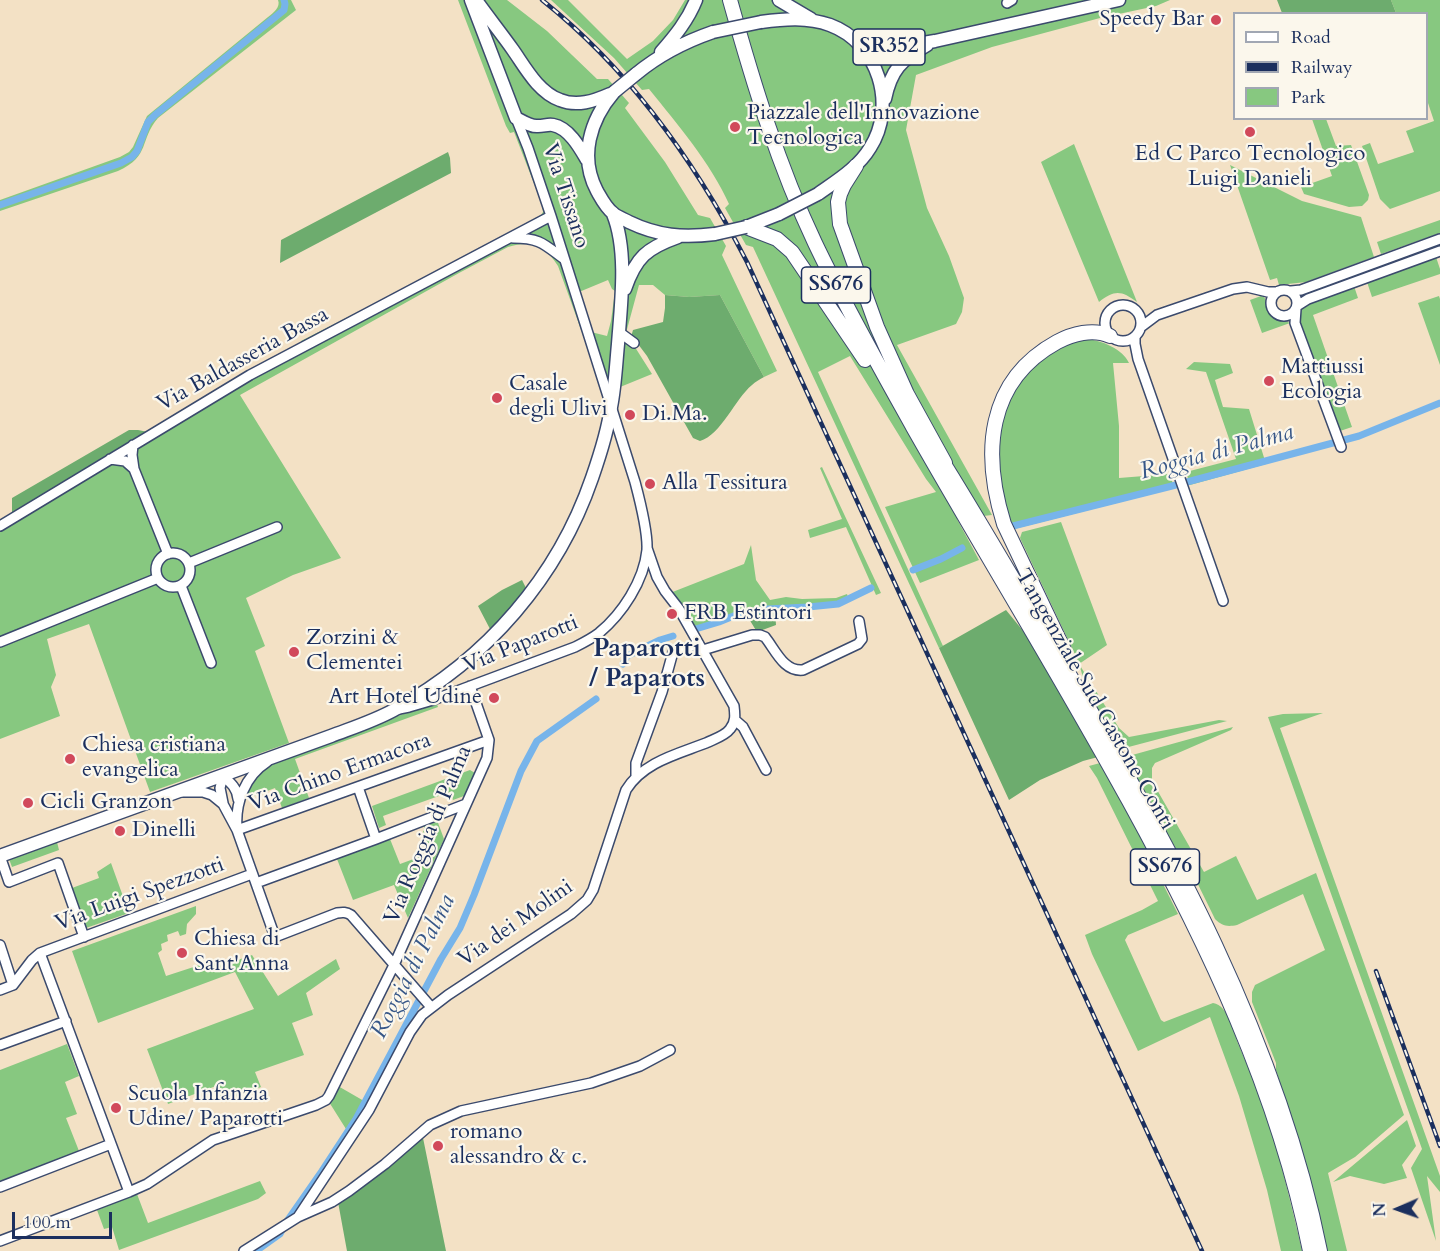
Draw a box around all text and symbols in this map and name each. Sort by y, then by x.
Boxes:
place label: Speedy Bar [1100,7,1204,33]
legend [1233,12,1428,120]
marker: Speedy Bar [1209,13,1223,27]
text: Road [1291,25,1331,50]
road number: SR352 [853,29,925,65]
text: Railway [1291,55,1353,80]
text: Park [1291,85,1326,110]
place label: Piazzale dell'Innovazione Tecnologica [747,101,980,152]
marker: Piazzale dell'Innovazione Tecnologica [728,120,742,134]
marker: Ed C Parco Tecnologico Luigi Danieli [1243,125,1257,139]
street label: Via Tissano [536,140,594,252]
place label: Ed C Parco Tecnologico Luigi Danieli [1135,142,1365,194]
road number: SS676 [802,267,870,303]
street label: Via Baldasseria Bassa [153,302,333,418]
place label: Mattiussi Ecologia [1281,355,1364,406]
place label: Casale degli Ulivi [509,372,608,424]
marker: Mattiussi Ecologia [1262,374,1276,388]
marker: Casale degli Ulivi [490,391,504,405]
place label: Di.Ma. [642,402,707,428]
marker: Di.Ma. [623,408,637,422]
water label: Roggia di Palma [1137,419,1297,487]
place label: Alla Tessitura [662,471,788,497]
marker: Alla Tessitura [643,477,657,491]
street label: Tangenziale Sud Gastone Conti [1008,565,1180,835]
place label: FRB Estintori [684,601,812,627]
marker: FRB Estintori [665,607,679,621]
street label: Via Paparotti [460,610,582,680]
place label: Zorzini & Clementei [306,626,403,678]
district label: Paparotti / Paparots [589,634,705,696]
marker: Zorzini & Clementei [287,645,301,659]
place label: Art Hotel Udine [328,685,482,711]
marker: Art Hotel Udine [487,691,501,705]
street label: Via Chino Ermacora [245,728,435,818]
place label: Chiesa cristiana evangelica [82,733,226,784]
street label: Via Roggia di Palma [379,742,479,928]
marker: Chiesa cristiana evangelica [63,752,77,766]
place label: Cicli Granzon [40,790,172,816]
marker: Cicli Granzon [21,796,35,810]
place label: Dinelli [132,818,196,844]
marker: Dinelli [113,824,127,838]
road number: SS676 [1130,849,1200,885]
street label: Via Luigi Spezzotti [52,852,228,938]
street label: Via dei Molini [453,875,579,973]
water label: Roggia di Palma [365,890,463,1044]
place label: Chiesa di Sant'Anna [194,927,289,978]
marker: Chiesa di Sant'Anna [175,946,189,960]
place label: Scuola Infanzia Udine/ Paparotti [128,1082,283,1134]
marker: Scuola Infanzia Udine/ Paparotti [109,1101,123,1115]
place label: romano alessandro & c. [450,1120,587,1172]
marker: romano alessandro & c. [431,1139,445,1153]
north arrow [1368,1179,1428,1239]
scale bar [15,1200,116,1238]
text: N [1369,1202,1391,1217]
text: 100 m [23,1210,71,1235]

